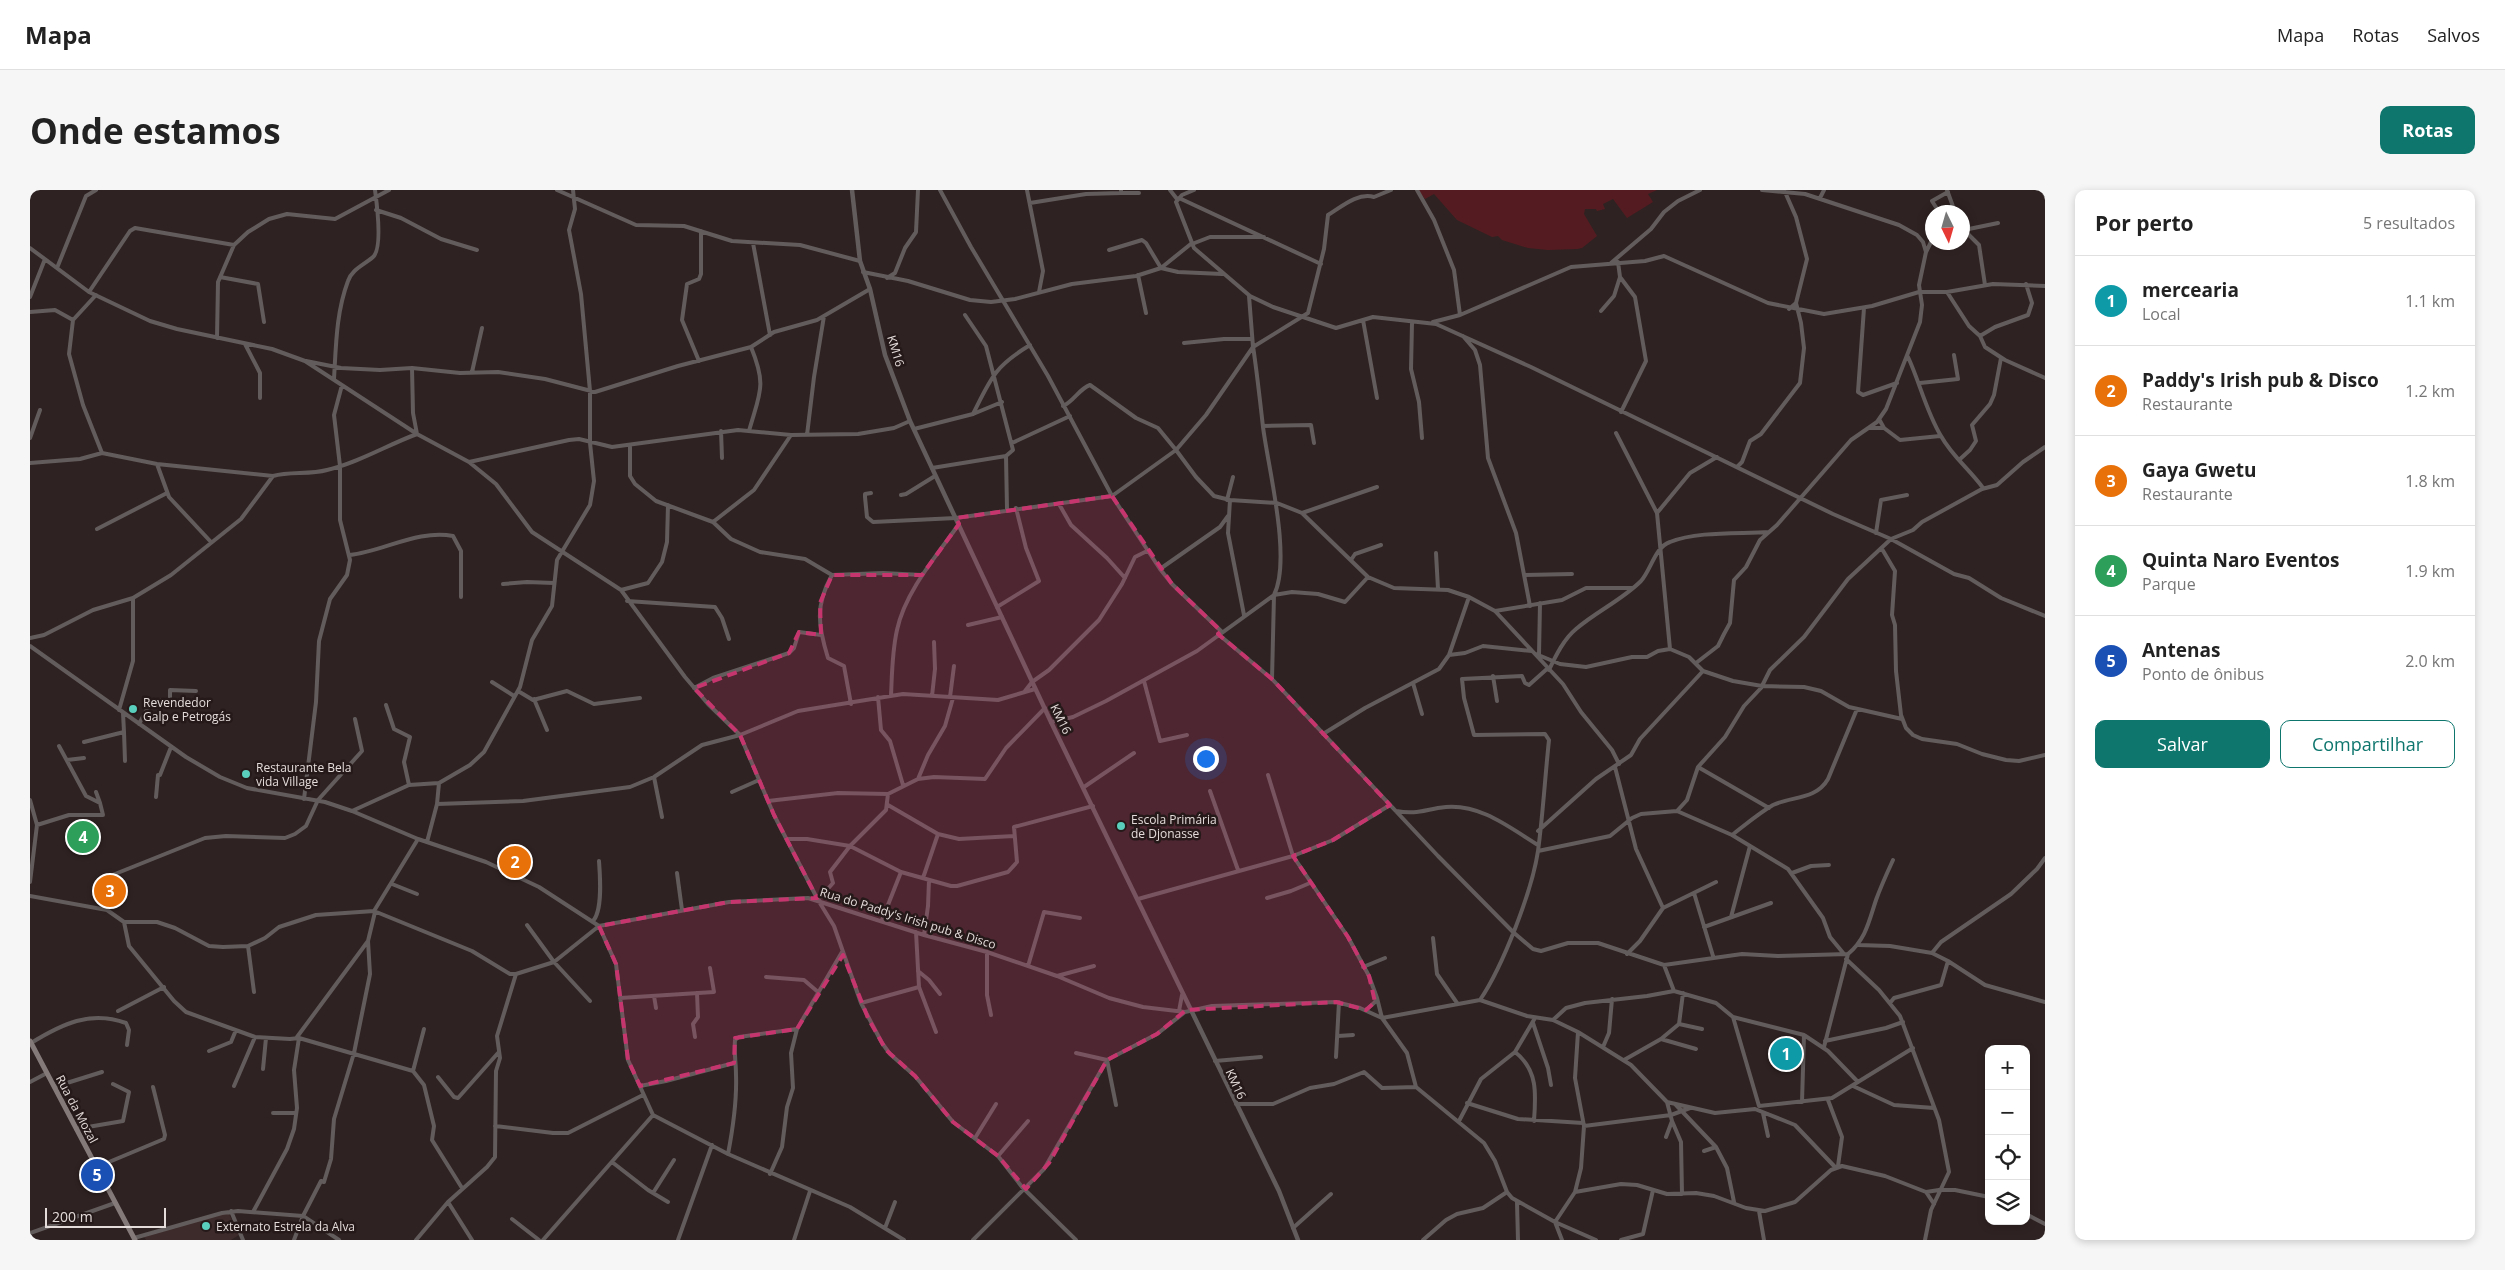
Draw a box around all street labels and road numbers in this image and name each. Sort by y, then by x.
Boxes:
street label: KM16 [883,333,909,369]
street label: KM16 [1046,701,1076,737]
street label: Rua do Paddy's Irish pub & Disco [818,883,998,953]
street label: KM16 [1222,1066,1250,1102]
street label: Rua da Mozal [52,1072,102,1146]

